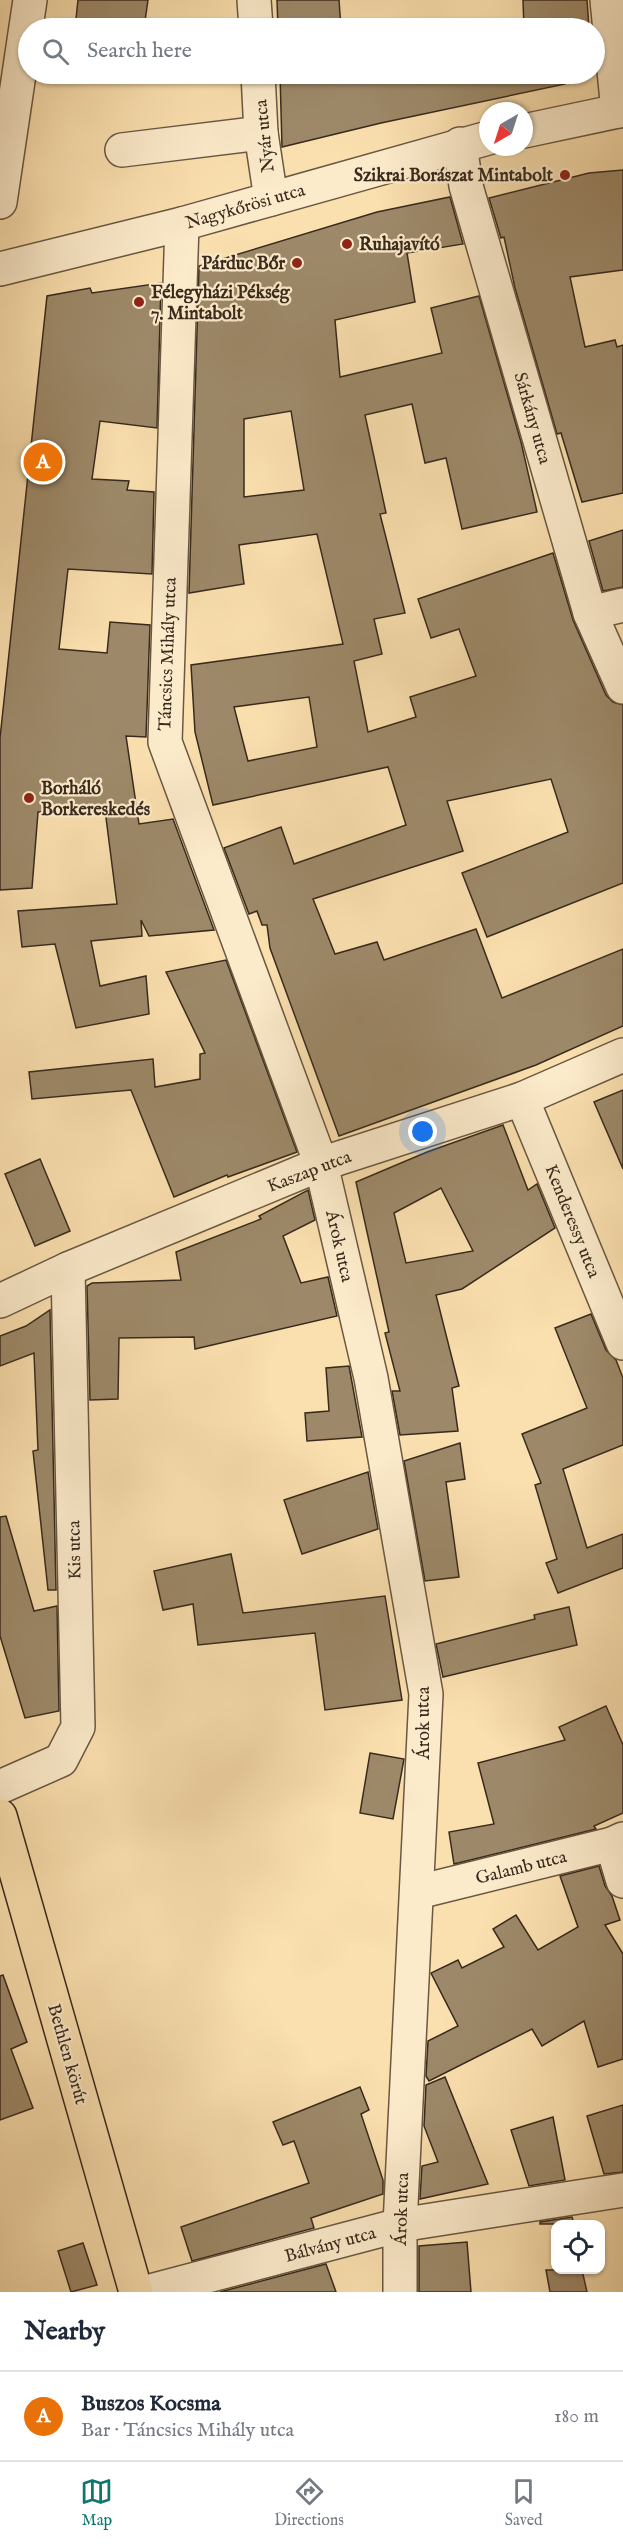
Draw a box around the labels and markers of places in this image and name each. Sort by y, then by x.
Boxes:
place label: Szikrai Borászat Mintabolt [354,165,554,188]
marker: Szikrai Borászat Mintabolt [558,168,572,182]
place label: Ruhajavító [359,234,440,257]
marker: Ruhajavító [340,237,354,251]
place label: Párduc Bőr [202,253,285,276]
marker: Párduc Bőr [290,256,304,270]
place label: Félegyházi Pékség 7. Mintabolt [151,282,291,326]
marker: Félegyházi Pékség 7. Mintabolt [132,295,146,309]
pin: A [24,440,63,484]
place label: Borháló Borkereskedés [41,778,151,822]
marker: Borháló Borkereskedés [22,791,36,805]

